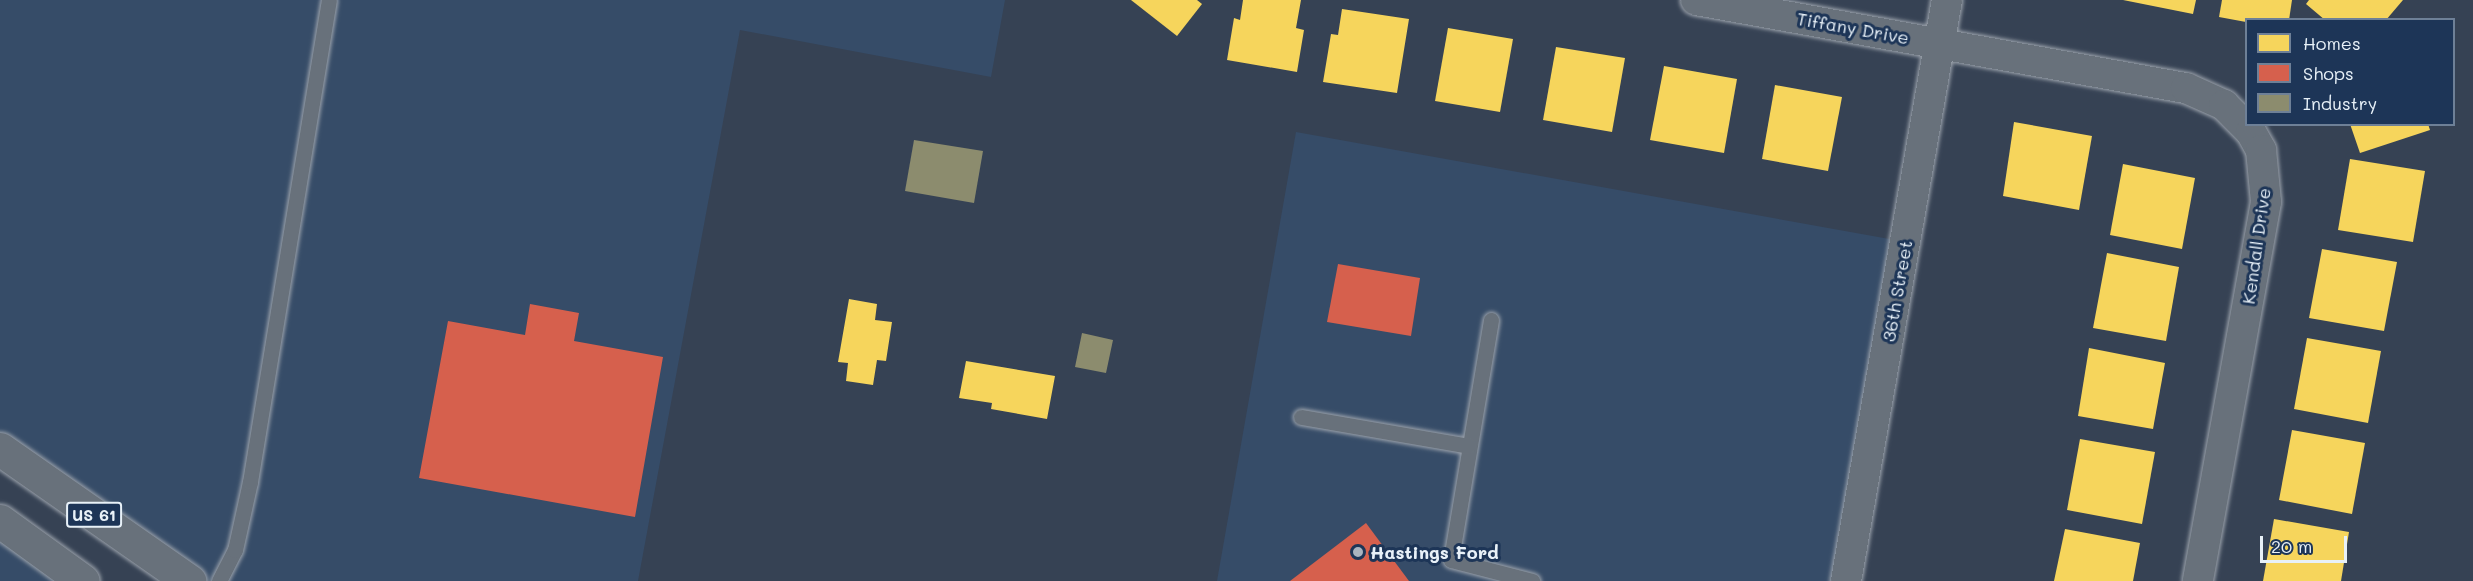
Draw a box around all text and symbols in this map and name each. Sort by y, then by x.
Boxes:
street label: Tiffany Drive [1795,8,1911,48]
legend [2245,18,2455,126]
text: Homes [2303,31,2361,55]
text: Shops [2303,61,2354,85]
text: Industry [2303,91,2377,115]
street label: Kendall Drive [2237,187,2275,305]
street label: 36th Street [1877,239,1917,343]
road number: US 61 [66,502,122,528]
scale bar [2263,524,2350,562]
text: 20 m [2271,534,2312,558]
place label: Hastings Ford [1370,541,1499,563]
marker: Hastings Ford [1351,545,1365,559]

